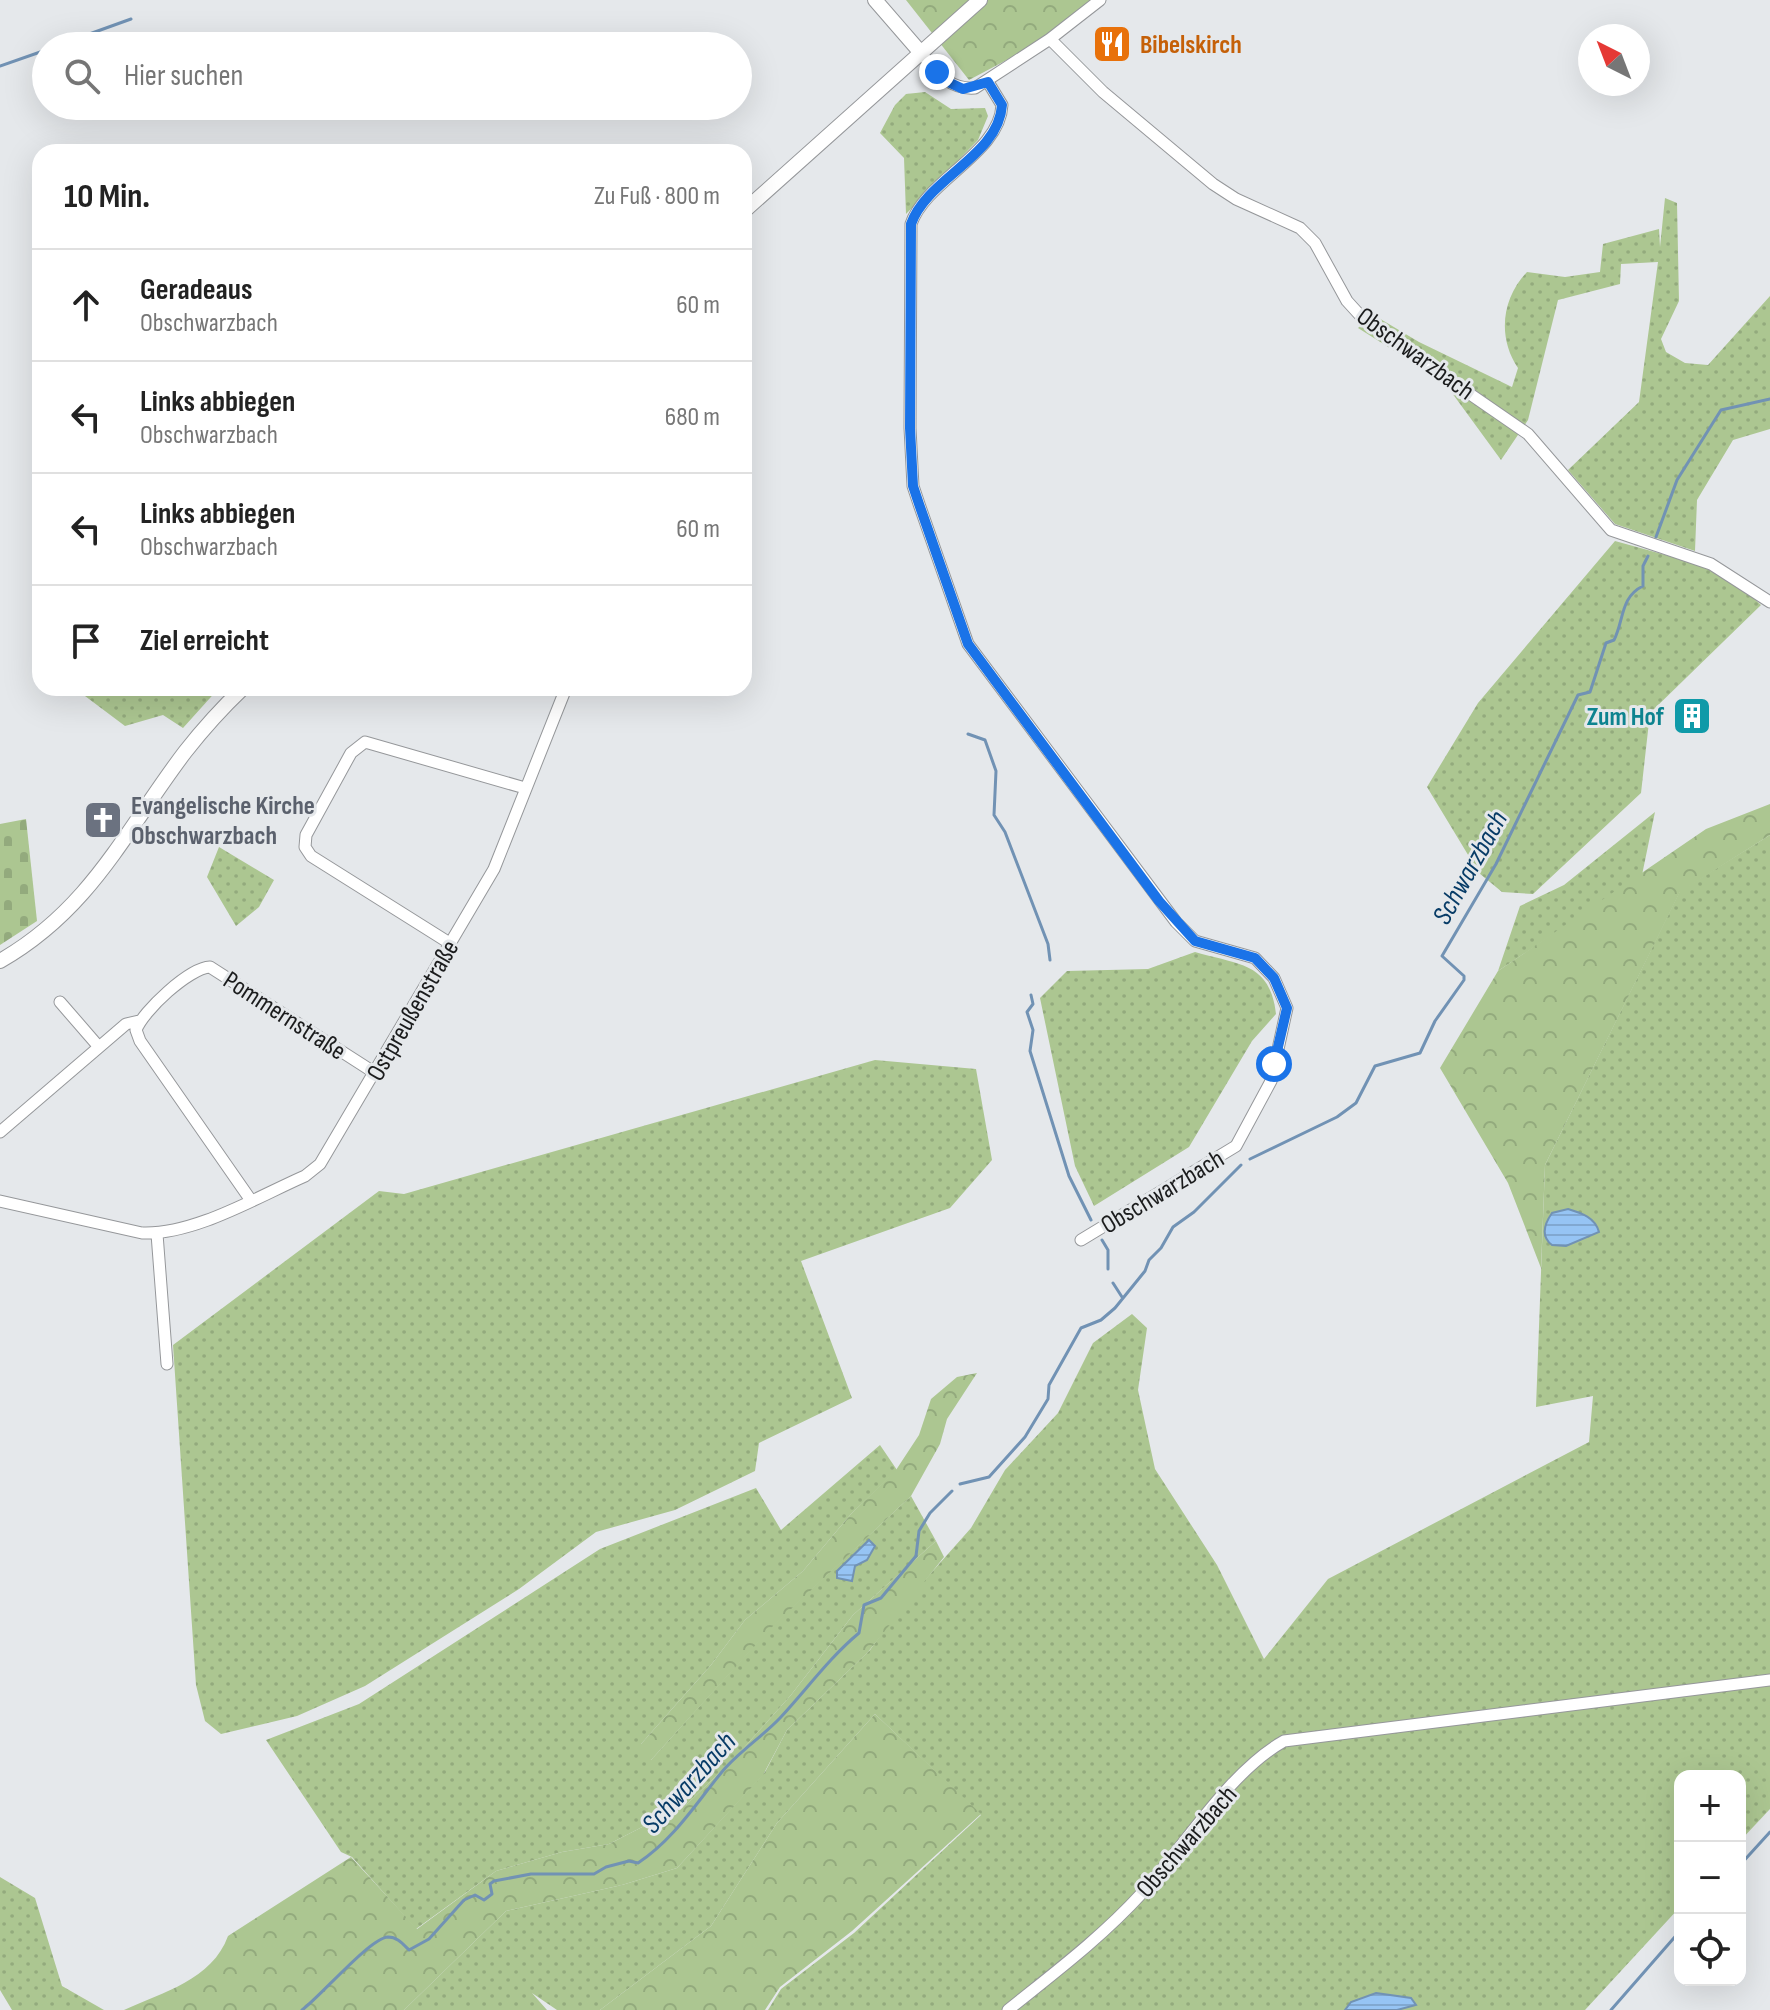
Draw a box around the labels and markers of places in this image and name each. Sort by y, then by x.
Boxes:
restaurant icon: Bibelskirch [1091,23,1133,65]
place label: Bibelskirch [1140,30,1242,61]
building icon: Zum Hof [1671,695,1713,737]
place label: Zum Hof [1587,702,1665,733]
place label: Evangelische Kirche Obschwarzbach [131,791,315,852]
church icon: Evangelische Kirche Obschwarzbach [82,799,124,841]

